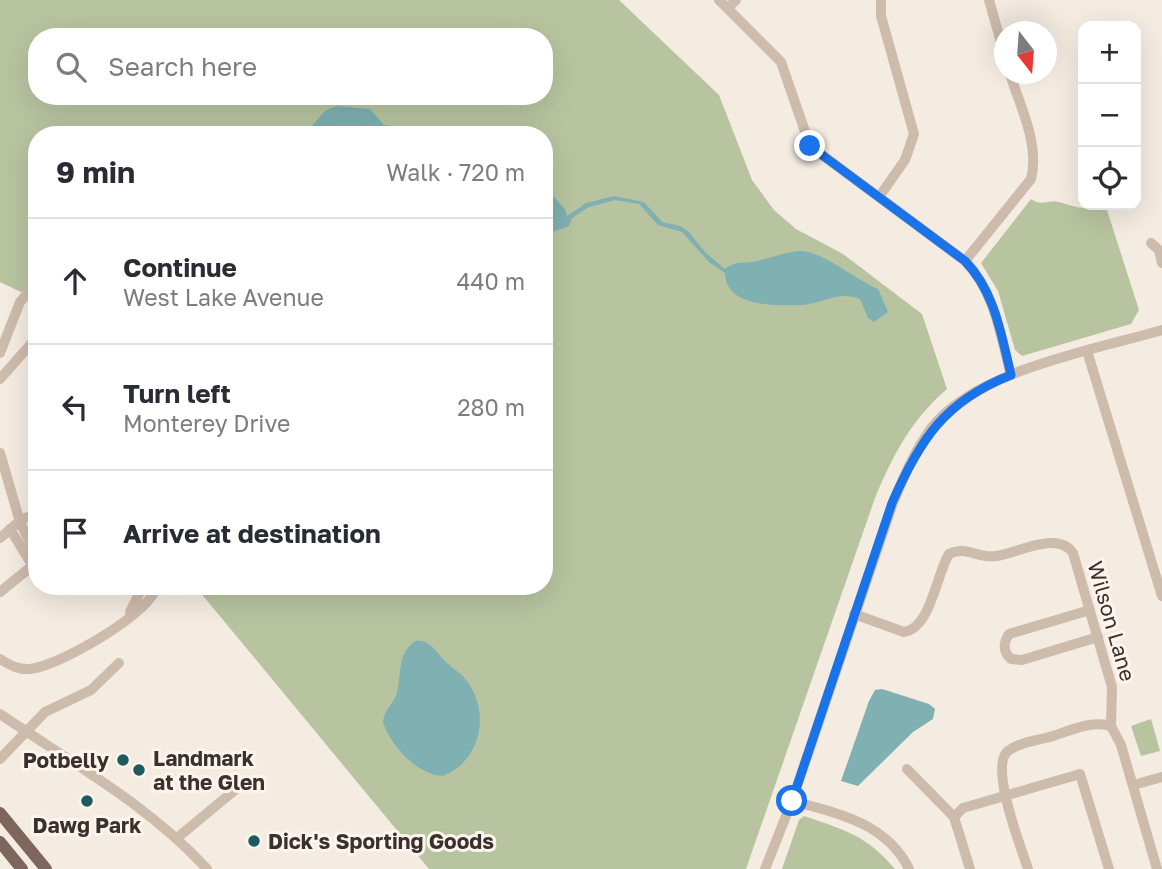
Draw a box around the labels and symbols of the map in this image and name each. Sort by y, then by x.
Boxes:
north arrow [994,21,1057,84]
route end [794,130,825,161]
street label: Wilson Lane [1082,558,1142,684]
place label: Landmark at the Glen [153,745,265,795]
place label: Potbelly [23,747,109,773]
marker: Potbelly [115,752,131,768]
marker: Landmark at the Glen [131,762,147,778]
route start [776,785,807,816]
marker: Dawg Park [79,793,95,809]
place label: Dawg Park [33,812,141,838]
place label: Dick's Sporting Goods [268,828,494,854]
marker: Dick's Sporting Goods [246,833,262,849]

